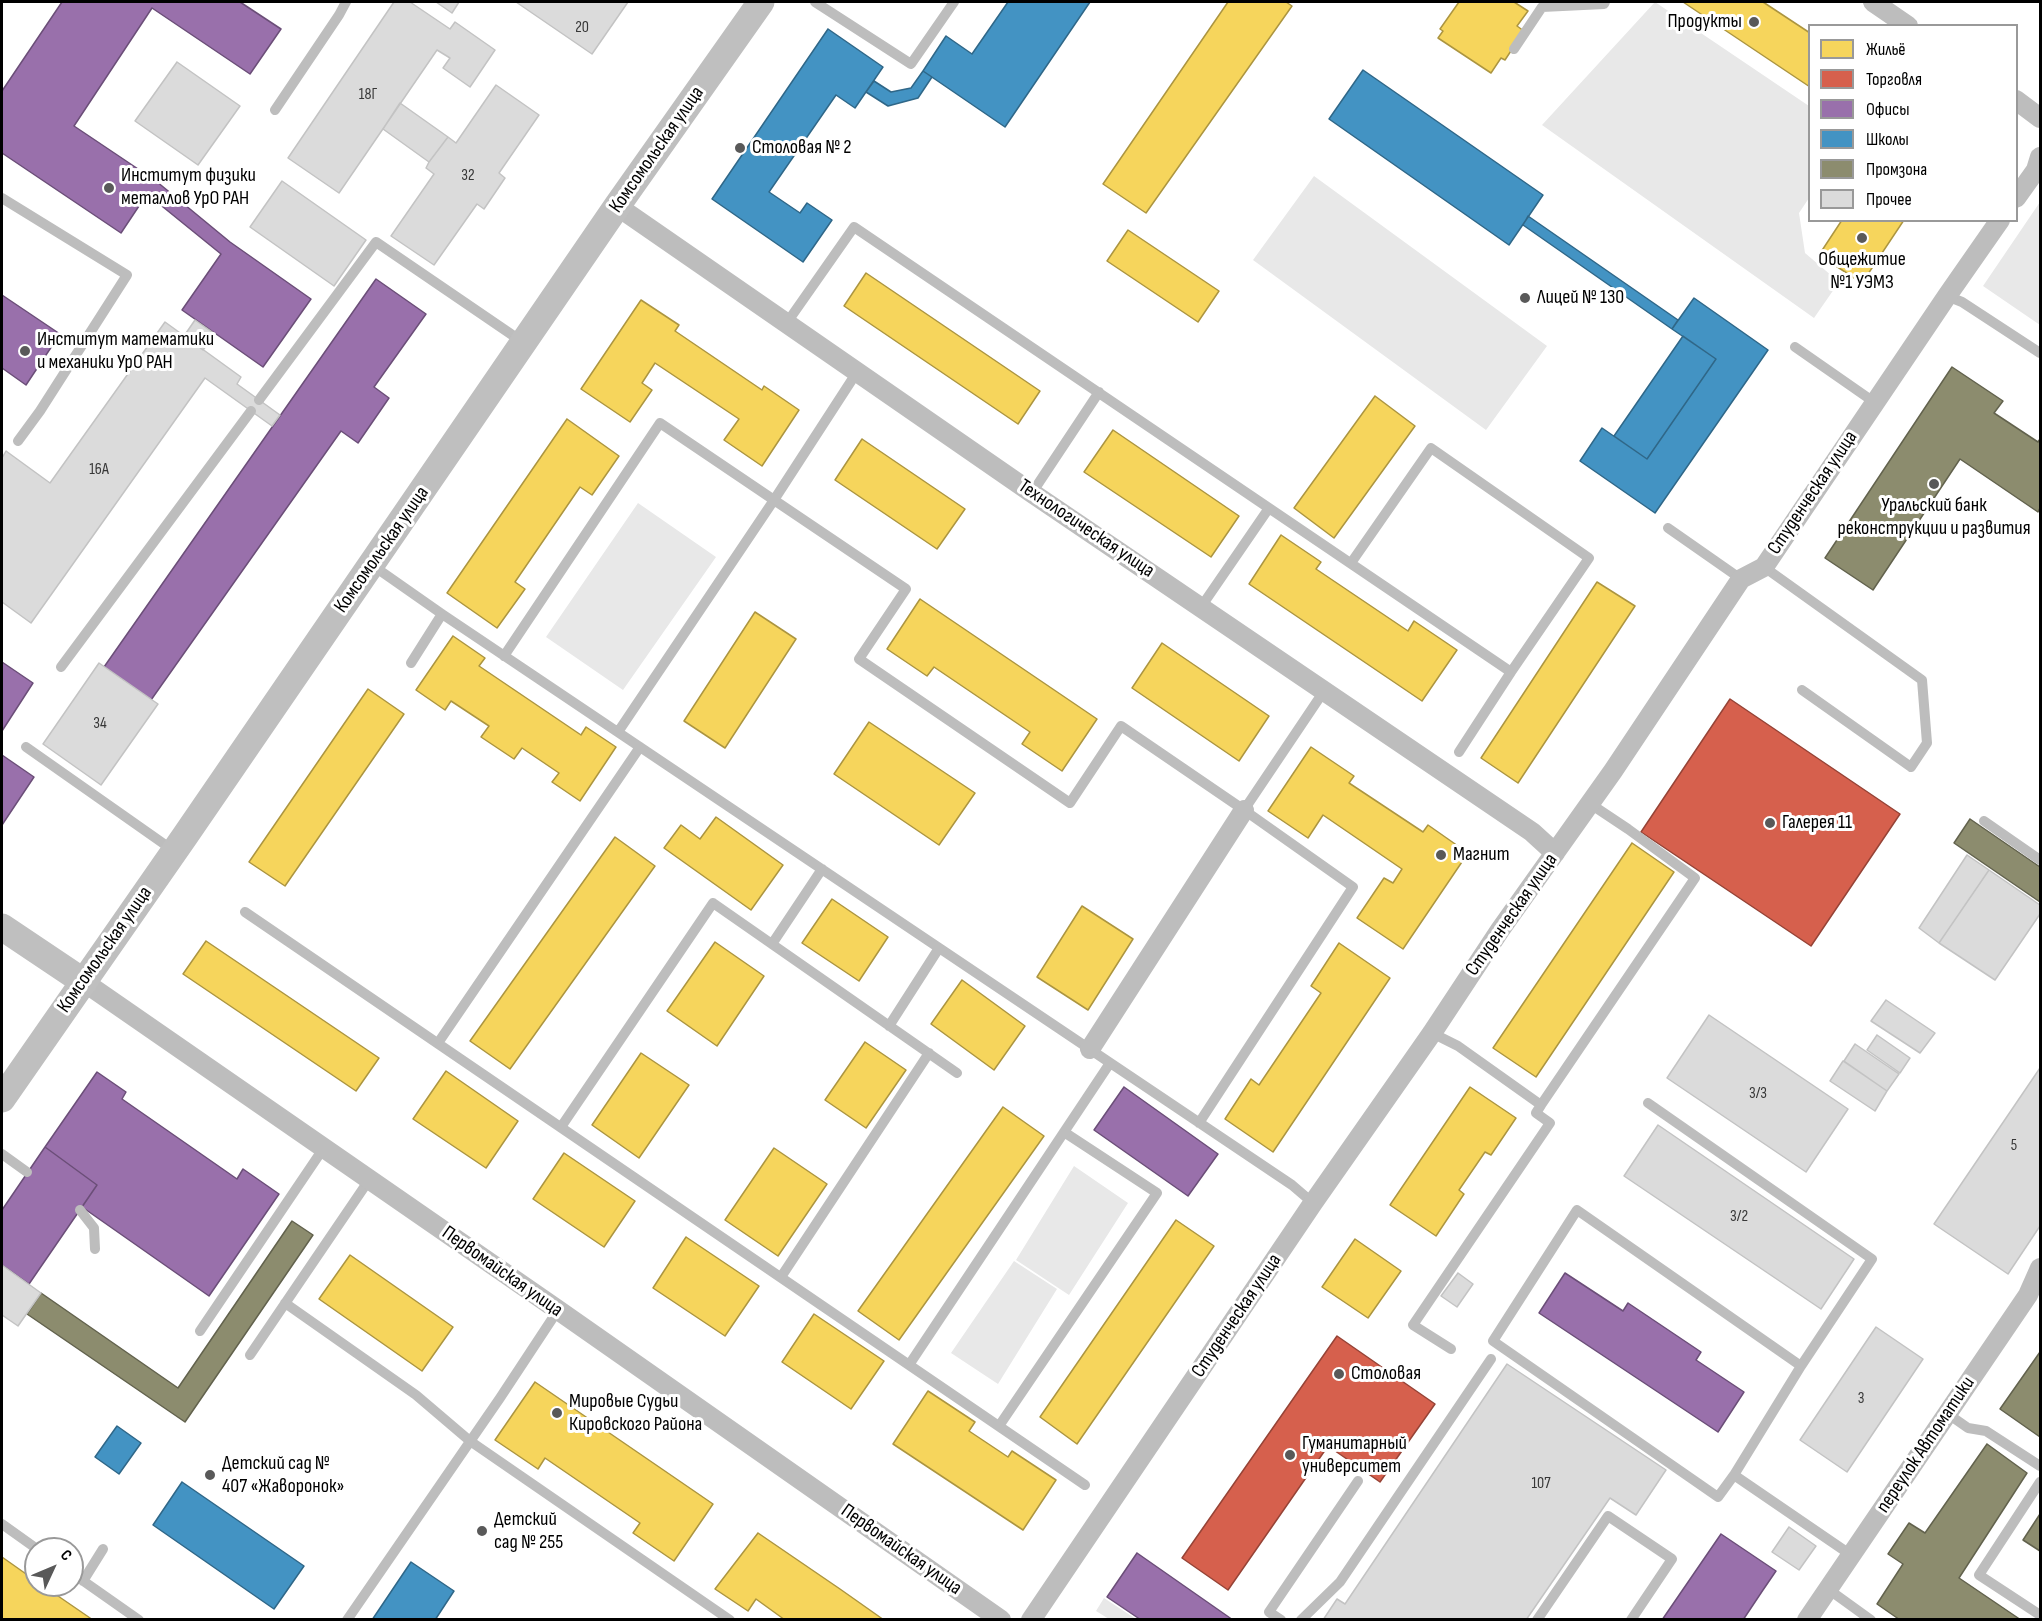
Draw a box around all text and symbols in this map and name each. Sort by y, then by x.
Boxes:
place label: Продукты [1667,10,1742,34]
marker: Продукты [1747,15,1761,29]
house number: 20 [575,18,589,38]
legend [1808,24,2018,222]
text: Жильё [1866,39,1906,60]
text: Торговля [1866,69,1922,90]
street label: Комсомольская улица [604,82,710,218]
house number: 18Г [359,85,377,105]
text: Офисы [1866,99,1910,120]
text: Школы [1866,129,1909,150]
place label: Столовая № 2 [752,136,852,160]
marker: Столовая № 2 [733,141,747,155]
text: Промзона [1866,159,1927,180]
place label: Институт физики металлов УрО РАН [121,164,256,211]
house number: 32 [461,166,475,186]
marker: Институт физики металлов УрО РАН [102,181,116,195]
text: Прочее [1866,189,1912,210]
marker: Общежитие №1 УЭМЗ [1855,231,1869,245]
place label: Общежитие №1 УЭМЗ [1818,248,1906,295]
place label: Лицей № 130 [1537,286,1624,310]
marker: Лицей № 130 [1518,291,1532,305]
place label: Институт математики и механики УрО РАН [37,328,214,375]
marker: Институт математики и механики УрО РАН [18,344,32,358]
street label: Студенческая улица [1763,427,1863,559]
house number: 16А [89,460,109,480]
street label: Технологическая улица [1013,475,1159,583]
marker: Уральский банк реконструкции и развития [1927,477,1941,491]
street label: Комсомольская улица [329,482,435,618]
place label: Уральский банк реконструкции и развития [1837,494,2031,541]
house number: 34 [93,714,107,734]
place label: Галерея 11 [1782,811,1852,835]
marker: Галерея 11 [1763,816,1777,830]
place label: Магнит [1453,843,1510,867]
marker: Магнит [1434,848,1448,862]
street label: Студенческая улица [1461,849,1563,981]
street label: Комсомольская улица [52,882,158,1018]
house number: 3/3 [1749,1084,1767,1104]
house number: 5 [2011,1136,2017,1156]
house number: 3/2 [1730,1207,1748,1227]
street label: Первомайская улица [437,1221,567,1323]
street label: Студенческая улица [1187,1250,1287,1382]
place label: Столовая [1351,1362,1421,1386]
marker: Столовая [1332,1367,1346,1381]
street label: переулок Автоматики [1872,1372,1980,1518]
house number: 3 [1858,1389,1864,1409]
place label: Мировые Судьи Кировского Района [569,1390,702,1437]
marker: Мировые Судьи Кировского Района [550,1406,564,1420]
place label: Гуманитарный университет [1302,1432,1407,1479]
marker: Гуманитарный университет [1283,1448,1297,1462]
place label: Детский сад № 407 «Жаворонок» [222,1452,344,1499]
marker: Детский сад № 407 «Жаворонок» [203,1468,217,1482]
house number: 107 [1531,1474,1551,1494]
street label: Первомайская улица [836,1499,966,1601]
place label: Детский сад № 255 [494,1508,563,1555]
marker: Детский сад № 255 [475,1524,489,1538]
north arrow [24,1537,84,1597]
text: С [56,1546,76,1565]

